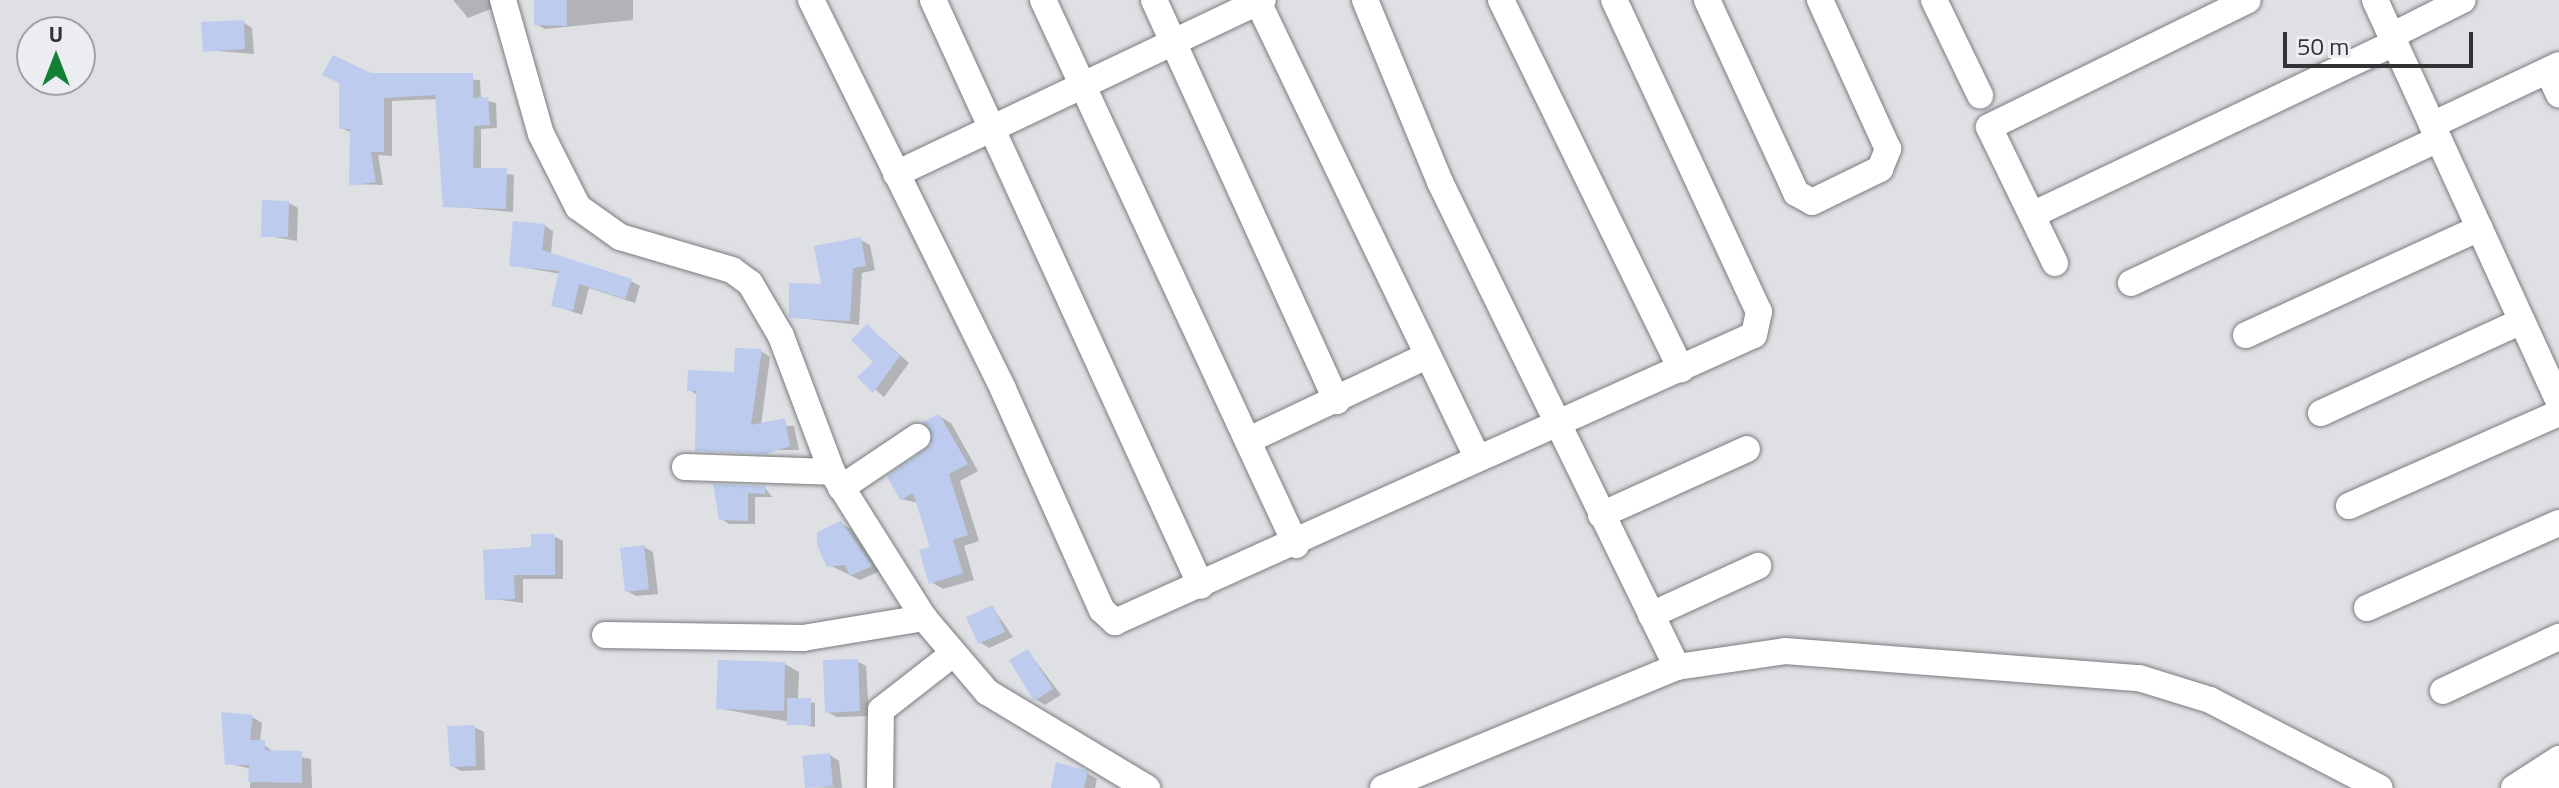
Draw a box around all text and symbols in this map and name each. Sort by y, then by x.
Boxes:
north arrow [16,16,96,96]
scale bar [2287,16,2477,66]
text: U [49,17,63,51]
text: 50 m [2297,28,2349,64]

